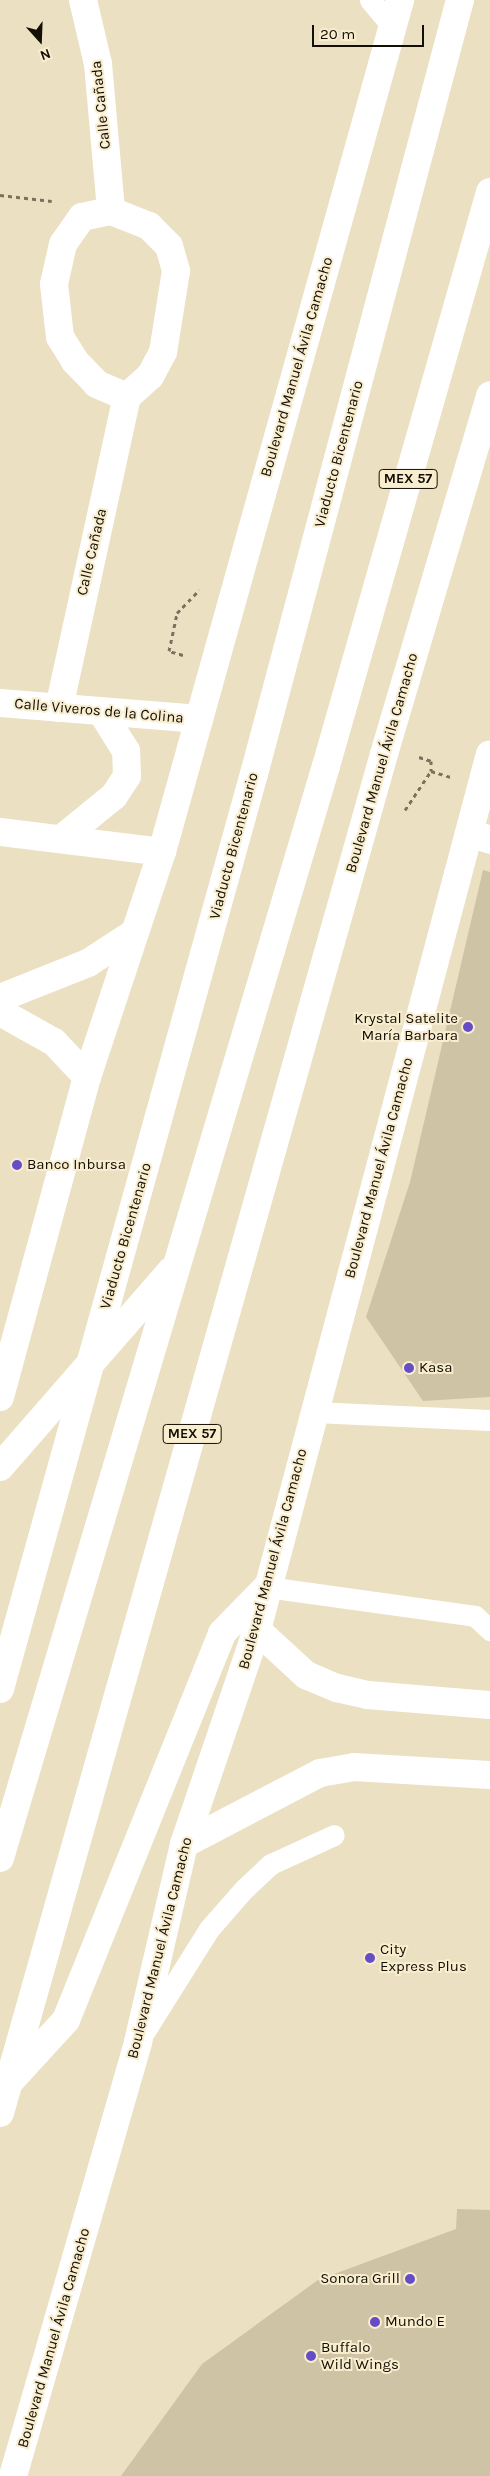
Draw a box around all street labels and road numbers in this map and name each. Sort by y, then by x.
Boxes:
street label: Calle Cañada [87,60,115,150]
street label: Boulevard Manuel Ávila Camacho [257,255,337,479]
street label: Viaducto Bicentenario [311,379,367,529]
road number: MEX 57 [378,468,438,490]
street label: Calle Cañada [73,507,111,597]
street label: Boulevard Manuel Ávila Camacho [342,651,422,875]
street label: Calle Viveros de la Colina [14,695,184,727]
street label: Viaducto Bicentenario [206,771,262,921]
street label: Boulevard Manuel Ávila Camacho [341,1056,417,1280]
street label: Viaducto Bicentenario [96,1161,156,1311]
road number: MEX 57 [162,1422,222,1446]
street label: Boulevard Manuel Ávila Camacho [235,1447,311,1671]
street label: Boulevard Manuel Ávila Camacho [124,1835,196,2061]
street label: Boulevard Manuel Ávila Camacho [14,2226,94,2450]

